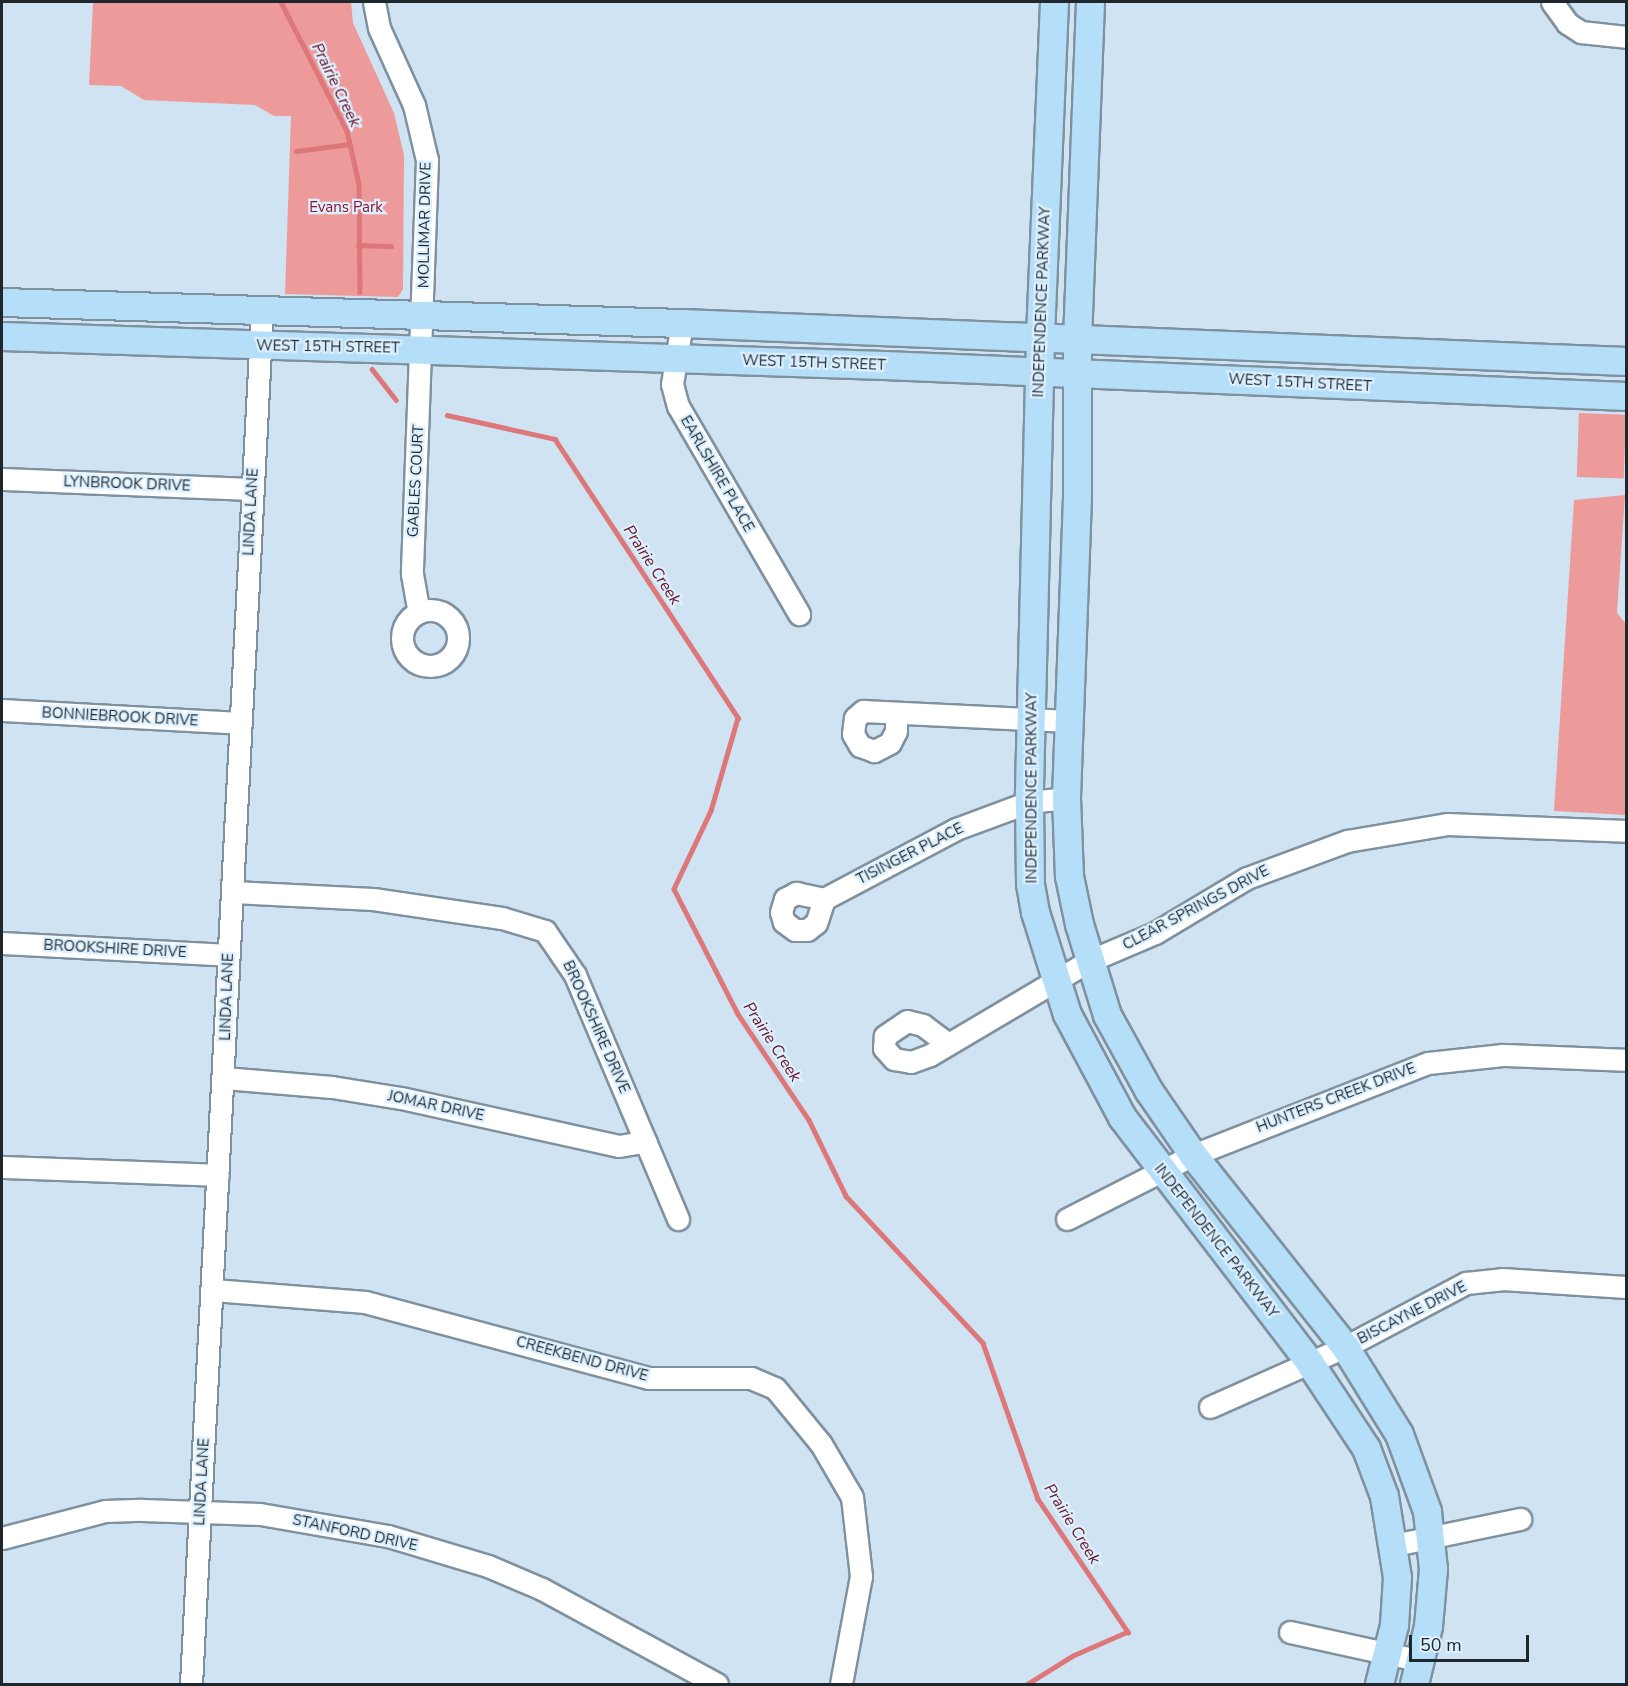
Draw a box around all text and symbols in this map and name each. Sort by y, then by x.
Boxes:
water label: Prairie Creek [307,40,365,130]
street label: MOLLIMAR DRIVE [415,162,435,288]
park label: Evans Park [309,199,383,217]
street label: INDEPENDENCE PARKWAY [1030,206,1054,398]
street label: WEST 15TH STREET [256,337,400,357]
street label: WEST 15TH STREET [742,351,886,375]
street label: WEST 15TH STREET [1228,370,1372,396]
street label: EARLSHIRE PLACE [676,413,758,535]
street label: GABLES COURT [404,424,428,538]
street label: LINDA LANE [240,468,262,556]
street label: LYNBROOK DRIVE [63,473,191,495]
water label: Prairie Creek [619,521,685,609]
street label: INDEPENDENCE PARKWAY [1023,693,1041,883]
street label: BONNIEBROOK DRIVE [41,704,199,730]
street label: TISINGER PLACE [854,819,966,889]
street label: CLEAR SPRINGS DRIVE [1120,862,1272,954]
street label: BROOKSHIRE DRIVE [43,936,187,962]
street label: LINDA LANE [216,953,238,1041]
street label: BROOKSHIRE DRIVE [559,958,633,1096]
water label: Prairie Creek [739,998,805,1086]
street label: HUNTERS CREEK DRIVE [1254,1059,1418,1137]
street label: JOMAR DRIVE [386,1087,486,1125]
street label: INDEPENDENCE PARKWAY [1150,1160,1282,1322]
street label: BISCAYNE DRIVE [1354,1278,1470,1348]
street label: CREEKBEND DRIVE [514,1333,650,1385]
street label: LINDA LANE [191,1438,213,1526]
water label: Prairie Creek [1040,1480,1104,1568]
street label: STANFORD DRIVE [291,1511,419,1555]
scale bar [1412,1623,1532,1661]
text: 50 m [1420,1633,1462,1657]

